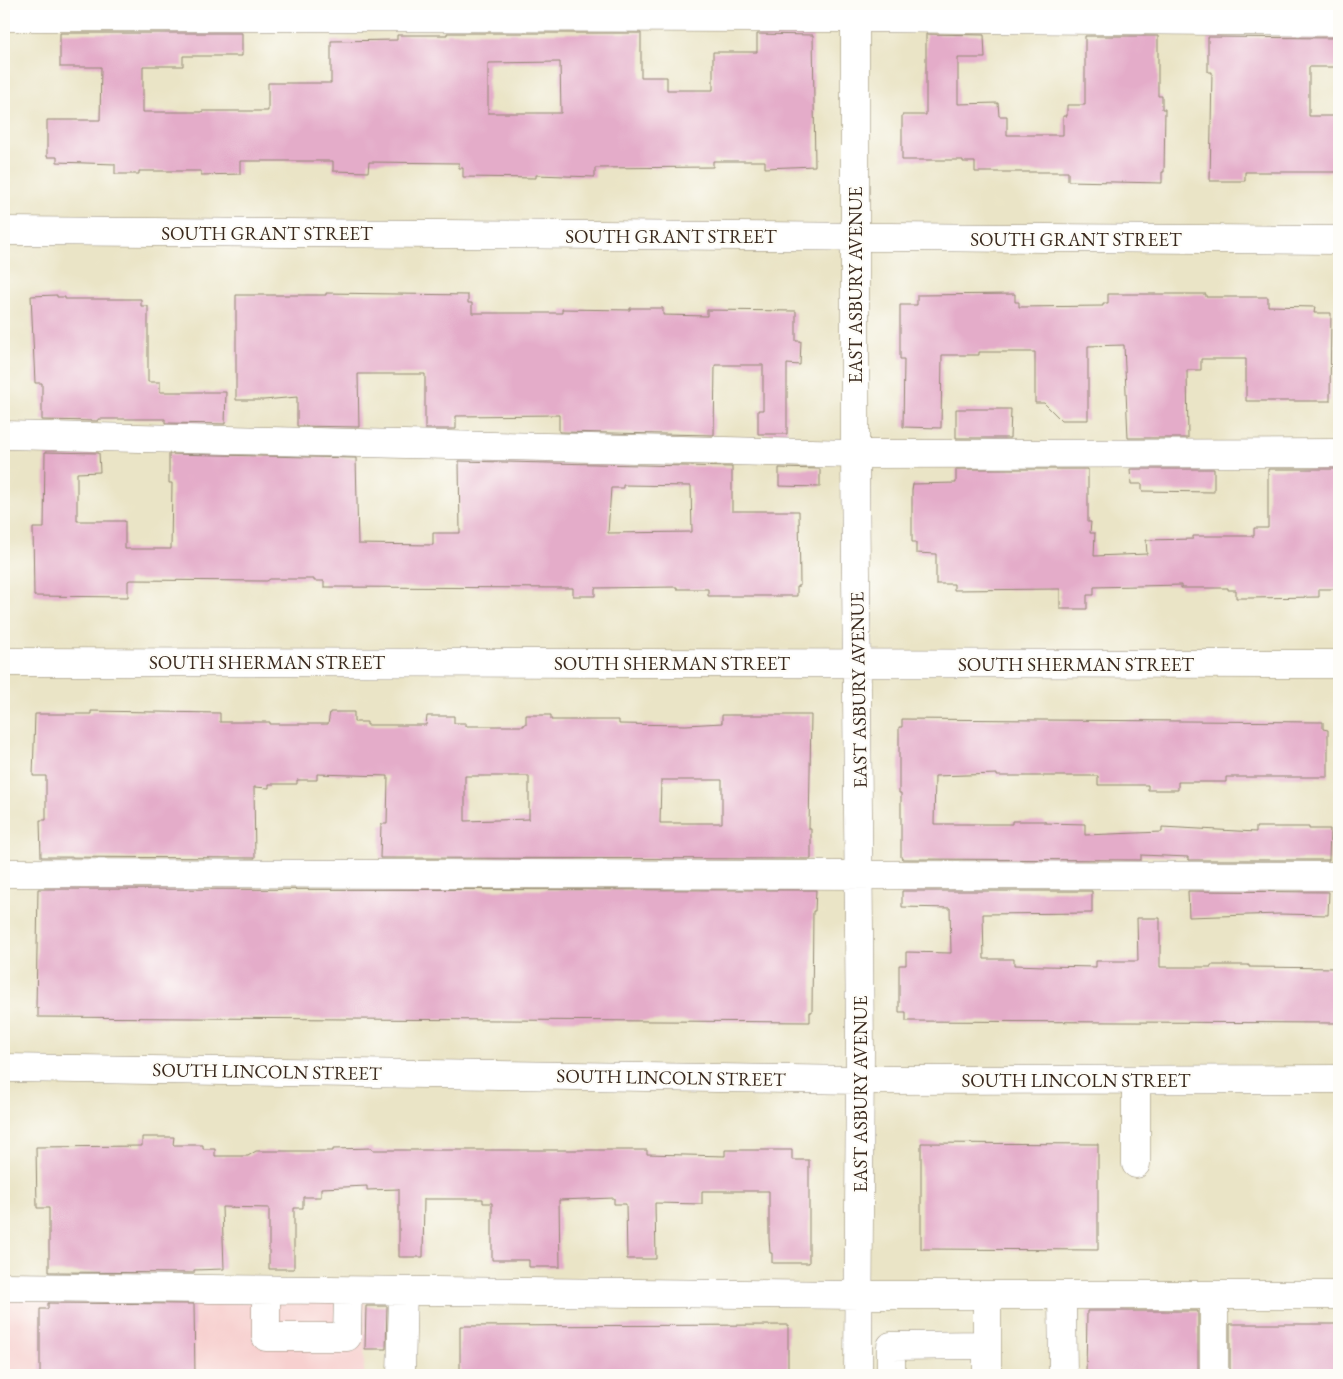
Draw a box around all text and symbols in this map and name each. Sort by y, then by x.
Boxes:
street label: EAST ASBURY AVENUE [843,186,868,383]
street label: SOUTH GRANT STREET [161,221,373,246]
street label: SOUTH GRANT STREET [565,224,777,249]
street label: SOUTH GRANT STREET [970,227,1182,252]
street label: EAST ASBURY AVENUE [844,591,873,789]
street label: SOUTH SHERMAN STREET [149,650,385,675]
street label: SOUTH SHERMAN STREET [554,651,790,676]
street label: SOUTH SHERMAN STREET [958,652,1194,677]
street label: EAST ASBURY AVENUE [848,995,873,1192]
street label: SOUTH LINCOLN STREET [152,1057,382,1086]
street label: SOUTH LINCOLN STREET [556,1063,786,1092]
street label: SOUTH LINCOLN STREET [961,1068,1191,1093]

